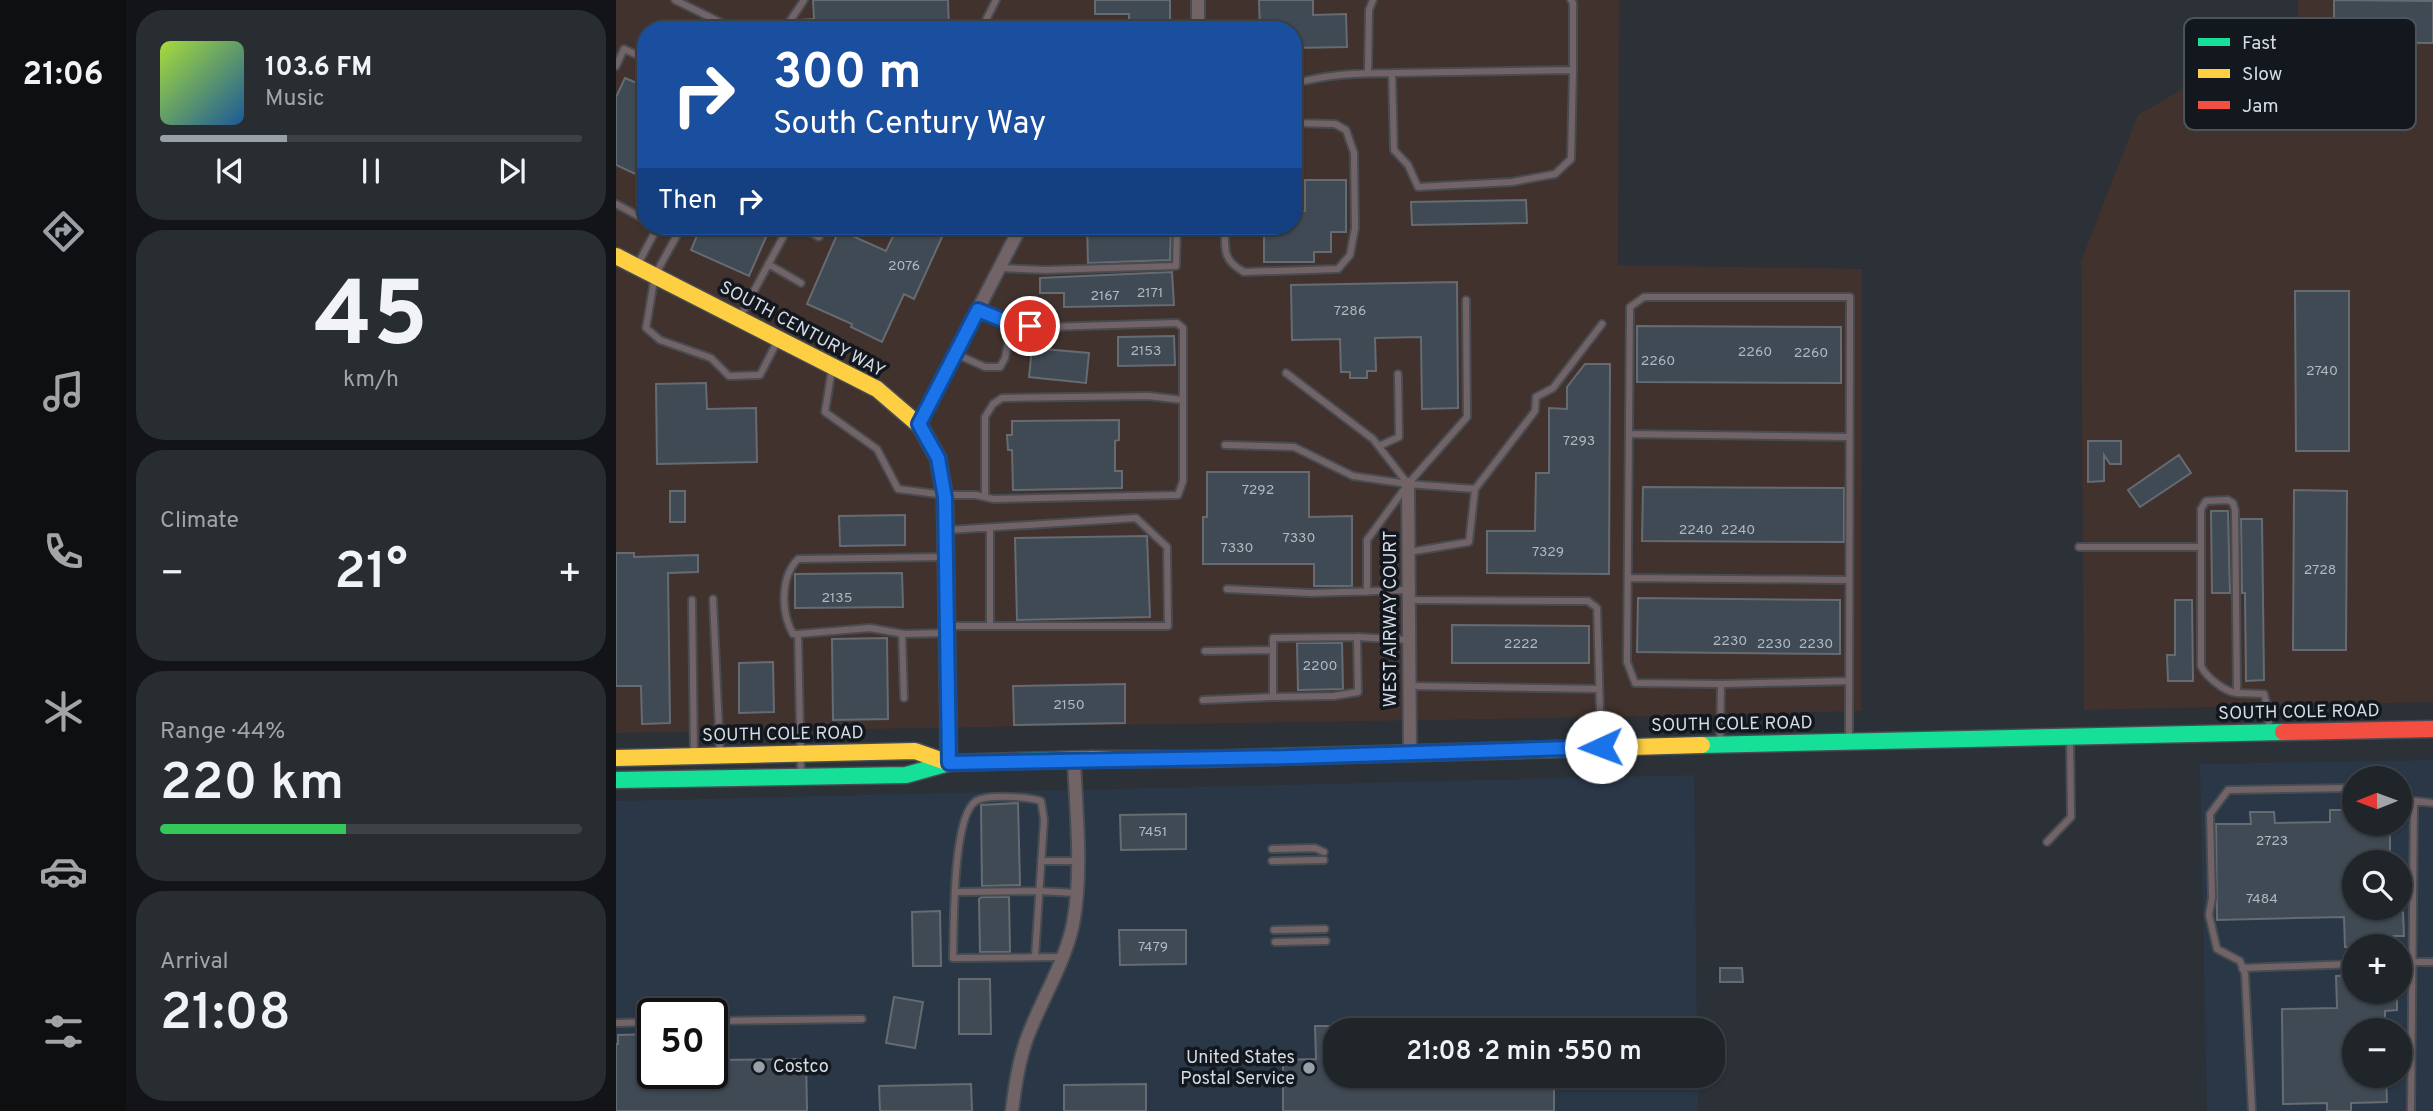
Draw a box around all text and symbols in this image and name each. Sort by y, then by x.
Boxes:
legend [2184,18,2416,130]
text: Fast [2242,32,2277,56]
text: 300 m [773,44,921,106]
icon: right [658,49,749,140]
text: 103.6 FM [265,52,372,85]
text: 21:06 [23,56,103,96]
text: Slow [2242,63,2282,87]
text: Music [265,85,325,114]
text: Jam [2242,95,2279,119]
text: South Century Way [773,105,1046,145]
icon: previous [211,152,249,190]
icon: pause [352,152,390,190]
icon: next [493,152,531,190]
icon: right [731,182,769,220]
text: Then [658,185,717,218]
icon: directions [39,207,88,256]
house number: 2076 [888,258,920,275]
text: 45 [314,263,428,378]
street label: SOUTH CENTURY WAY [715,277,889,383]
house number: 2171 [1137,285,1163,302]
house number: 2167 [1090,288,1120,305]
pin [1000,296,1060,356]
house number: 7286 [1334,303,1366,320]
icon: arrive [1011,307,1049,345]
house number: 2153 [1131,343,1161,360]
house number: 2260 [1738,344,1772,361]
house number: 2260 [1794,345,1828,362]
house number: 2260 [1641,353,1675,370]
house number: 2740 [2306,363,2338,380]
text: km/h [343,366,399,395]
icon: music [39,367,88,416]
house number: 7293 [1563,433,1595,450]
house number: 7292 [1242,482,1274,499]
text: Climate [160,507,239,536]
house number: 2240 [1679,522,1713,539]
house number: 2240 [1721,522,1755,539]
icon: phone [39,527,88,576]
house number: 7330 [1283,530,1315,547]
street label: WEST AIRWAY COURT [1380,531,1403,707]
house number: 7330 [1221,540,1253,557]
text: 21° [334,541,408,607]
house number: 7329 [1532,544,1564,561]
text: − [160,551,185,600]
text: + [557,551,582,600]
house number: 2728 [2304,562,2336,579]
house number: 2135 [822,590,852,607]
house number: 2230 [1713,633,1747,650]
house number: 2222 [1504,636,1538,653]
house number: 2230 [1757,636,1791,653]
house number: 2230 [1799,636,1833,653]
house number: 2200 [1303,658,1338,675]
icon: climate [39,687,88,736]
house number: 2150 [1053,697,1085,714]
street label: SOUTH COLE ROAD [2218,700,2380,726]
position arrow [1564,710,1638,784]
street label: SOUTH COLE ROAD [1651,712,1813,738]
text: Range · 44% [160,718,285,747]
street label: SOUTH COLE ROAD [702,722,864,748]
text: 220 km [160,752,344,818]
north arrow [2342,766,2412,836]
map controls [2342,766,2412,1088]
house number: 7451 [1139,824,1167,841]
house number: 2723 [2256,833,2288,850]
icon: car [39,847,88,896]
button: search [2342,850,2412,920]
house number: 7484 [2246,891,2278,908]
button: + [2342,934,2412,1004]
house number: 7479 [1138,939,1168,956]
text: Arrival [160,948,229,977]
text: 21:08 [160,982,291,1048]
speed limit sign: 50 [637,998,728,1089]
icon: filters [39,1007,88,1056]
button: − [2342,1018,2412,1088]
text: 21:08 · 2 min · 550 m [1406,1036,1642,1069]
place label: United States Postal Service [1180,1047,1295,1091]
place label: Costco [773,1056,829,1079]
marker: Costco [751,1059,767,1075]
marker: United States Postal Service [1301,1060,1317,1076]

